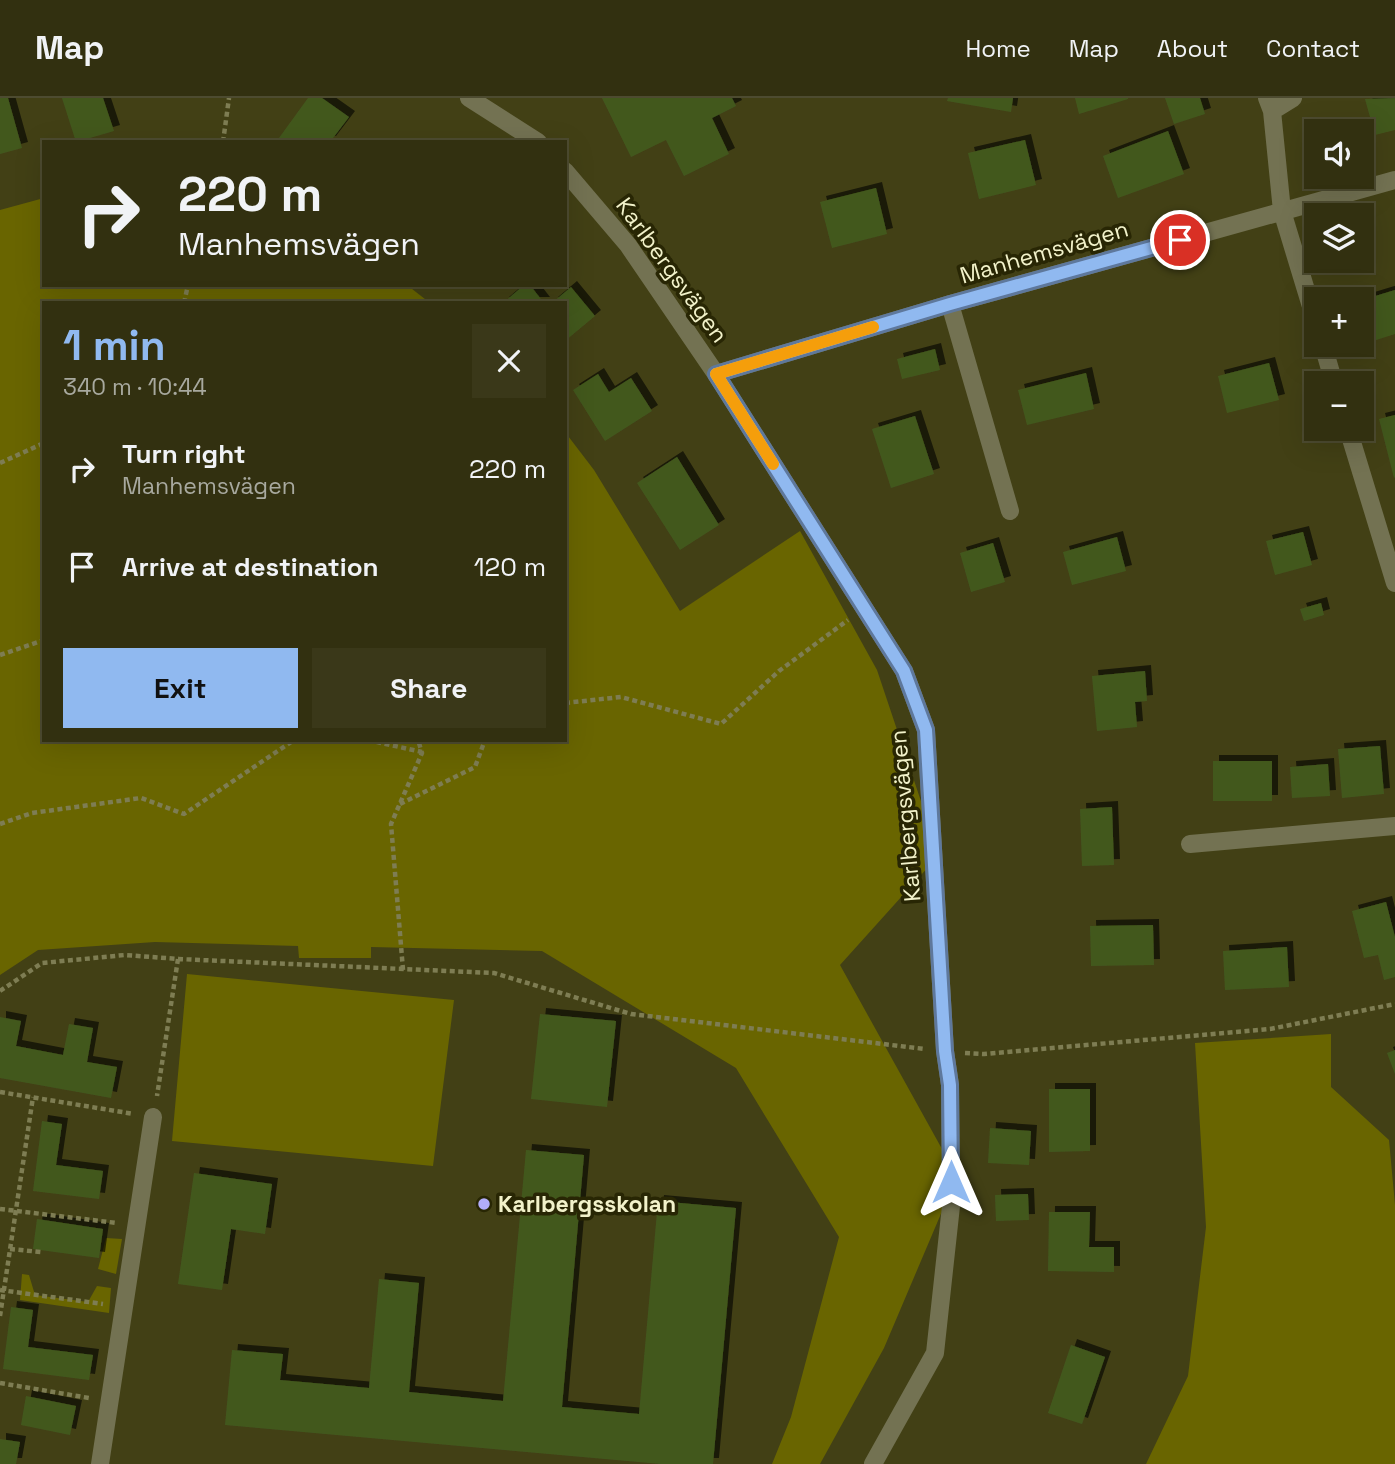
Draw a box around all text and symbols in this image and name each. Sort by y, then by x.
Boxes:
text: Map [35,27,104,69]
text: Home [965,33,1031,64]
text: Map [1069,33,1119,64]
text: About [1157,33,1228,64]
text: Contact [1266,33,1360,64]
map controls [1304,119,1374,441]
button: sound [1304,119,1374,189]
text: 220 m [178,163,322,225]
icon: right [63,168,154,259]
street label: Karlbergsvägen [609,192,735,348]
button: layers [1304,203,1374,273]
pin [1150,210,1210,270]
street label: Manhemsvägen [956,214,1132,290]
icon: arrive [1161,221,1199,259]
text: Manhemsvägen [178,224,420,264]
button: + [1304,287,1374,357]
text: 1 min [63,319,166,372]
button: close [472,324,546,398]
button: − [1304,371,1374,441]
text: 340 m · 10:44 [63,372,207,402]
text: Turn right [122,437,246,471]
icon: right [63,450,101,488]
text: 220 m [469,452,546,486]
text: Manhemsvägen [122,471,296,501]
icon: arrive [63,548,101,586]
text: Arrive at destination [122,550,379,584]
text: 120 m [474,550,546,584]
button: Exit [63,648,298,728]
button: Share [312,648,546,728]
street label: Karlbergsvägen [883,729,927,903]
position arrow [914,1145,988,1219]
place label: Karlbergsskolan [498,1189,676,1219]
marker: Karlbergsskolan [476,1196,492,1212]

